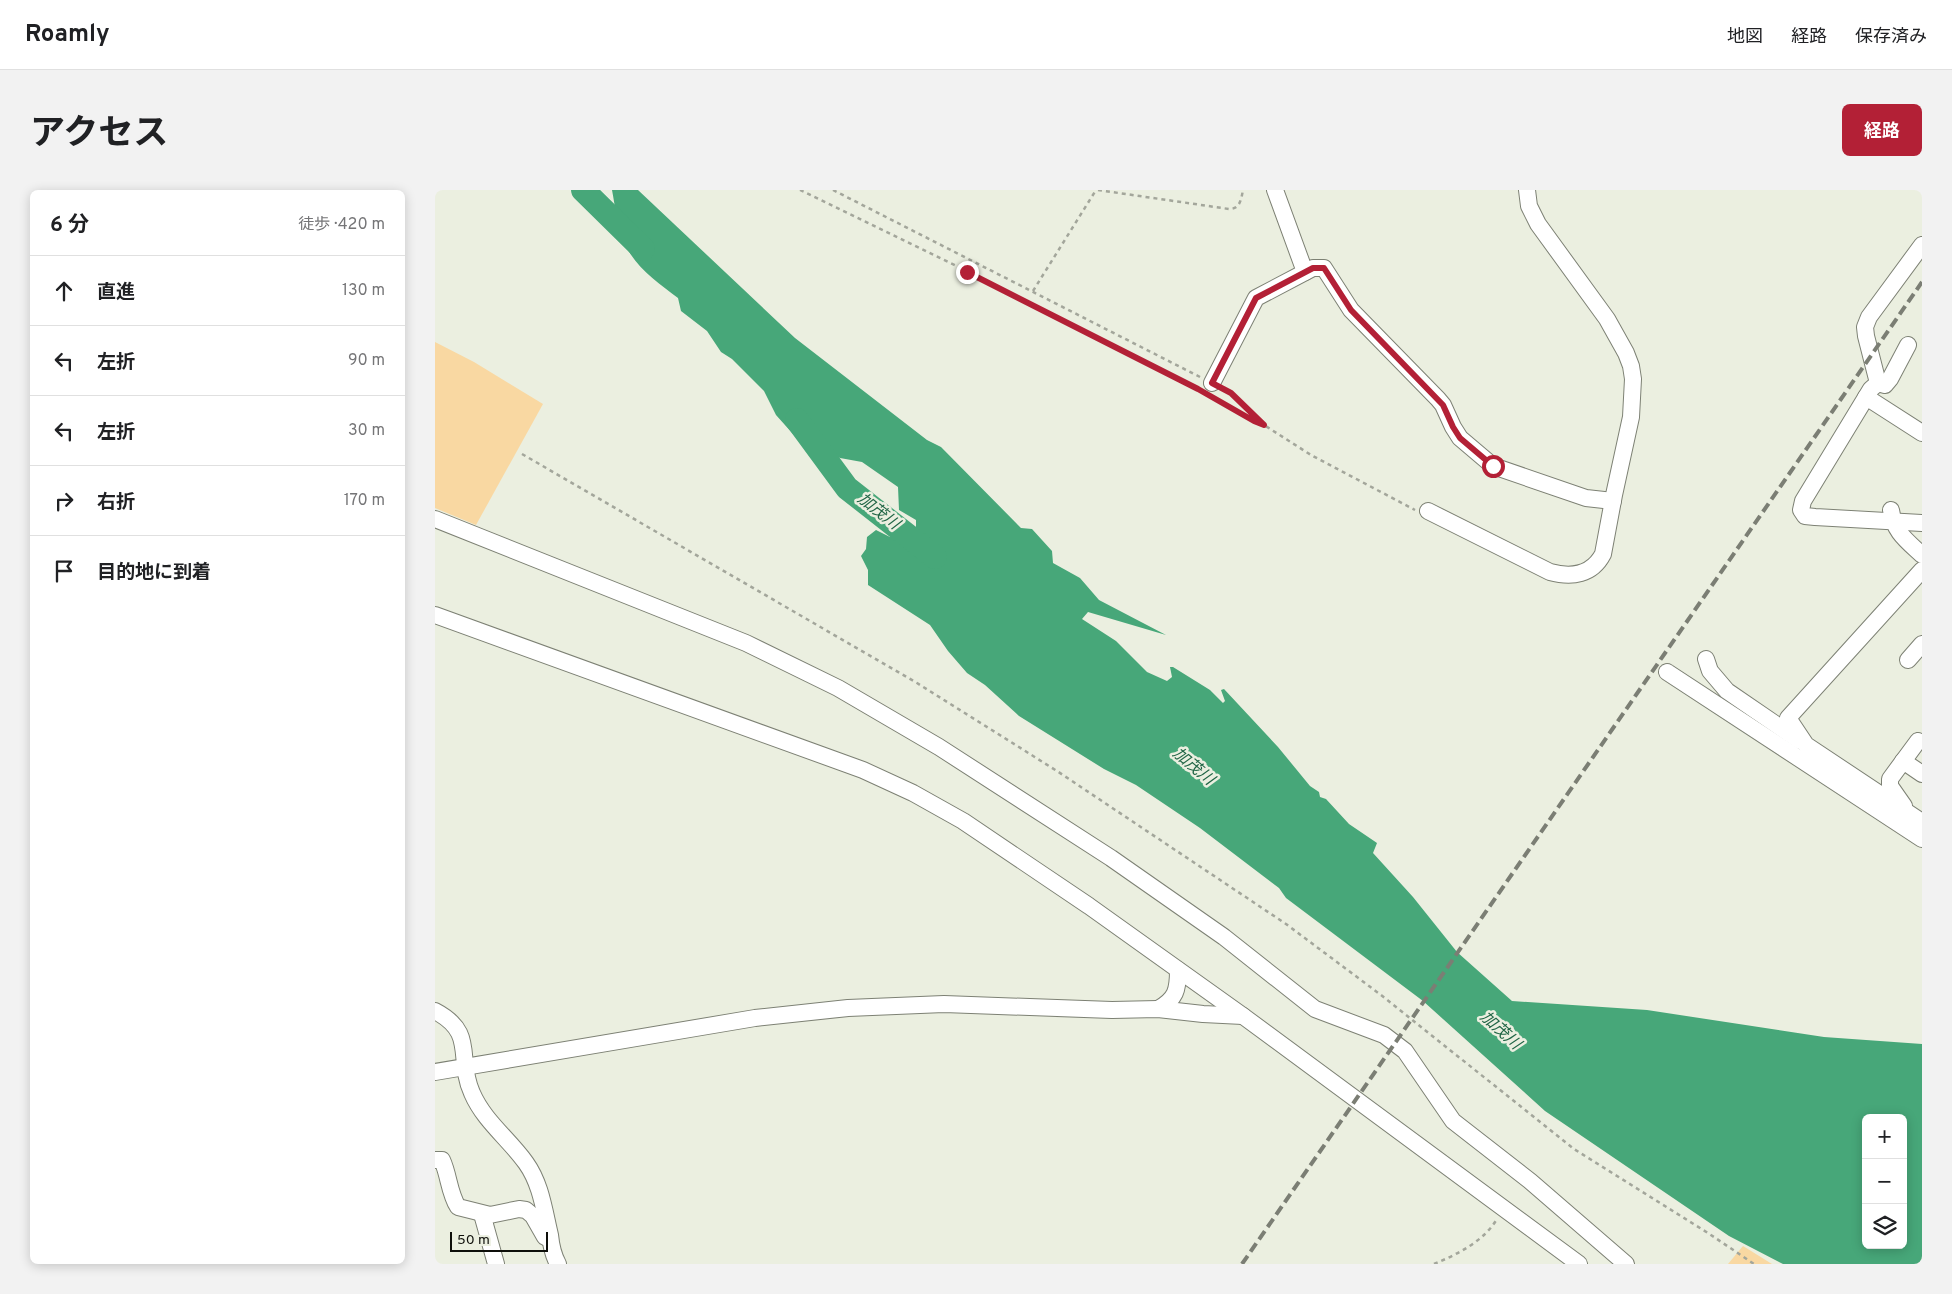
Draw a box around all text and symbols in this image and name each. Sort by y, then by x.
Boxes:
text: Roamly [25,20,110,50]
text: 地図 [1727,26,1763,49]
text: 経路 [1791,26,1827,49]
text: 保存済み [1855,26,1927,49]
button: 経路 [1842,104,1922,156]
text: アクセス [30,113,168,157]
text: 6 分 [50,212,89,239]
text: 徒歩 · 420 m [298,215,385,235]
route end [956,261,979,284]
icon: ahead [50,277,78,305]
text: 直進 [97,281,135,305]
text: 130 m [342,281,385,301]
icon: left [50,347,78,375]
text: 左折 [97,351,135,375]
text: 90 m [348,351,385,371]
icon: left [50,417,78,445]
text: 左折 [97,421,135,445]
text: 30 m [348,421,385,441]
route start [1482,455,1505,478]
icon: right [50,487,78,515]
water label: 加茂川 [853,489,905,536]
text: 右折 [97,491,135,515]
text: 170 m [344,491,385,511]
icon: arrive [50,557,78,585]
text: 目的地に到着 [97,561,211,585]
water label: 加茂川 [1168,744,1219,791]
water label: 加茂川 [1475,1008,1526,1056]
map controls [1862,1114,1907,1249]
button: + [1862,1114,1907,1159]
button: − [1862,1159,1907,1204]
button: layers [1862,1204,1907,1249]
scale bar [450,1229,547,1252]
text: 50 m [457,1232,490,1249]

